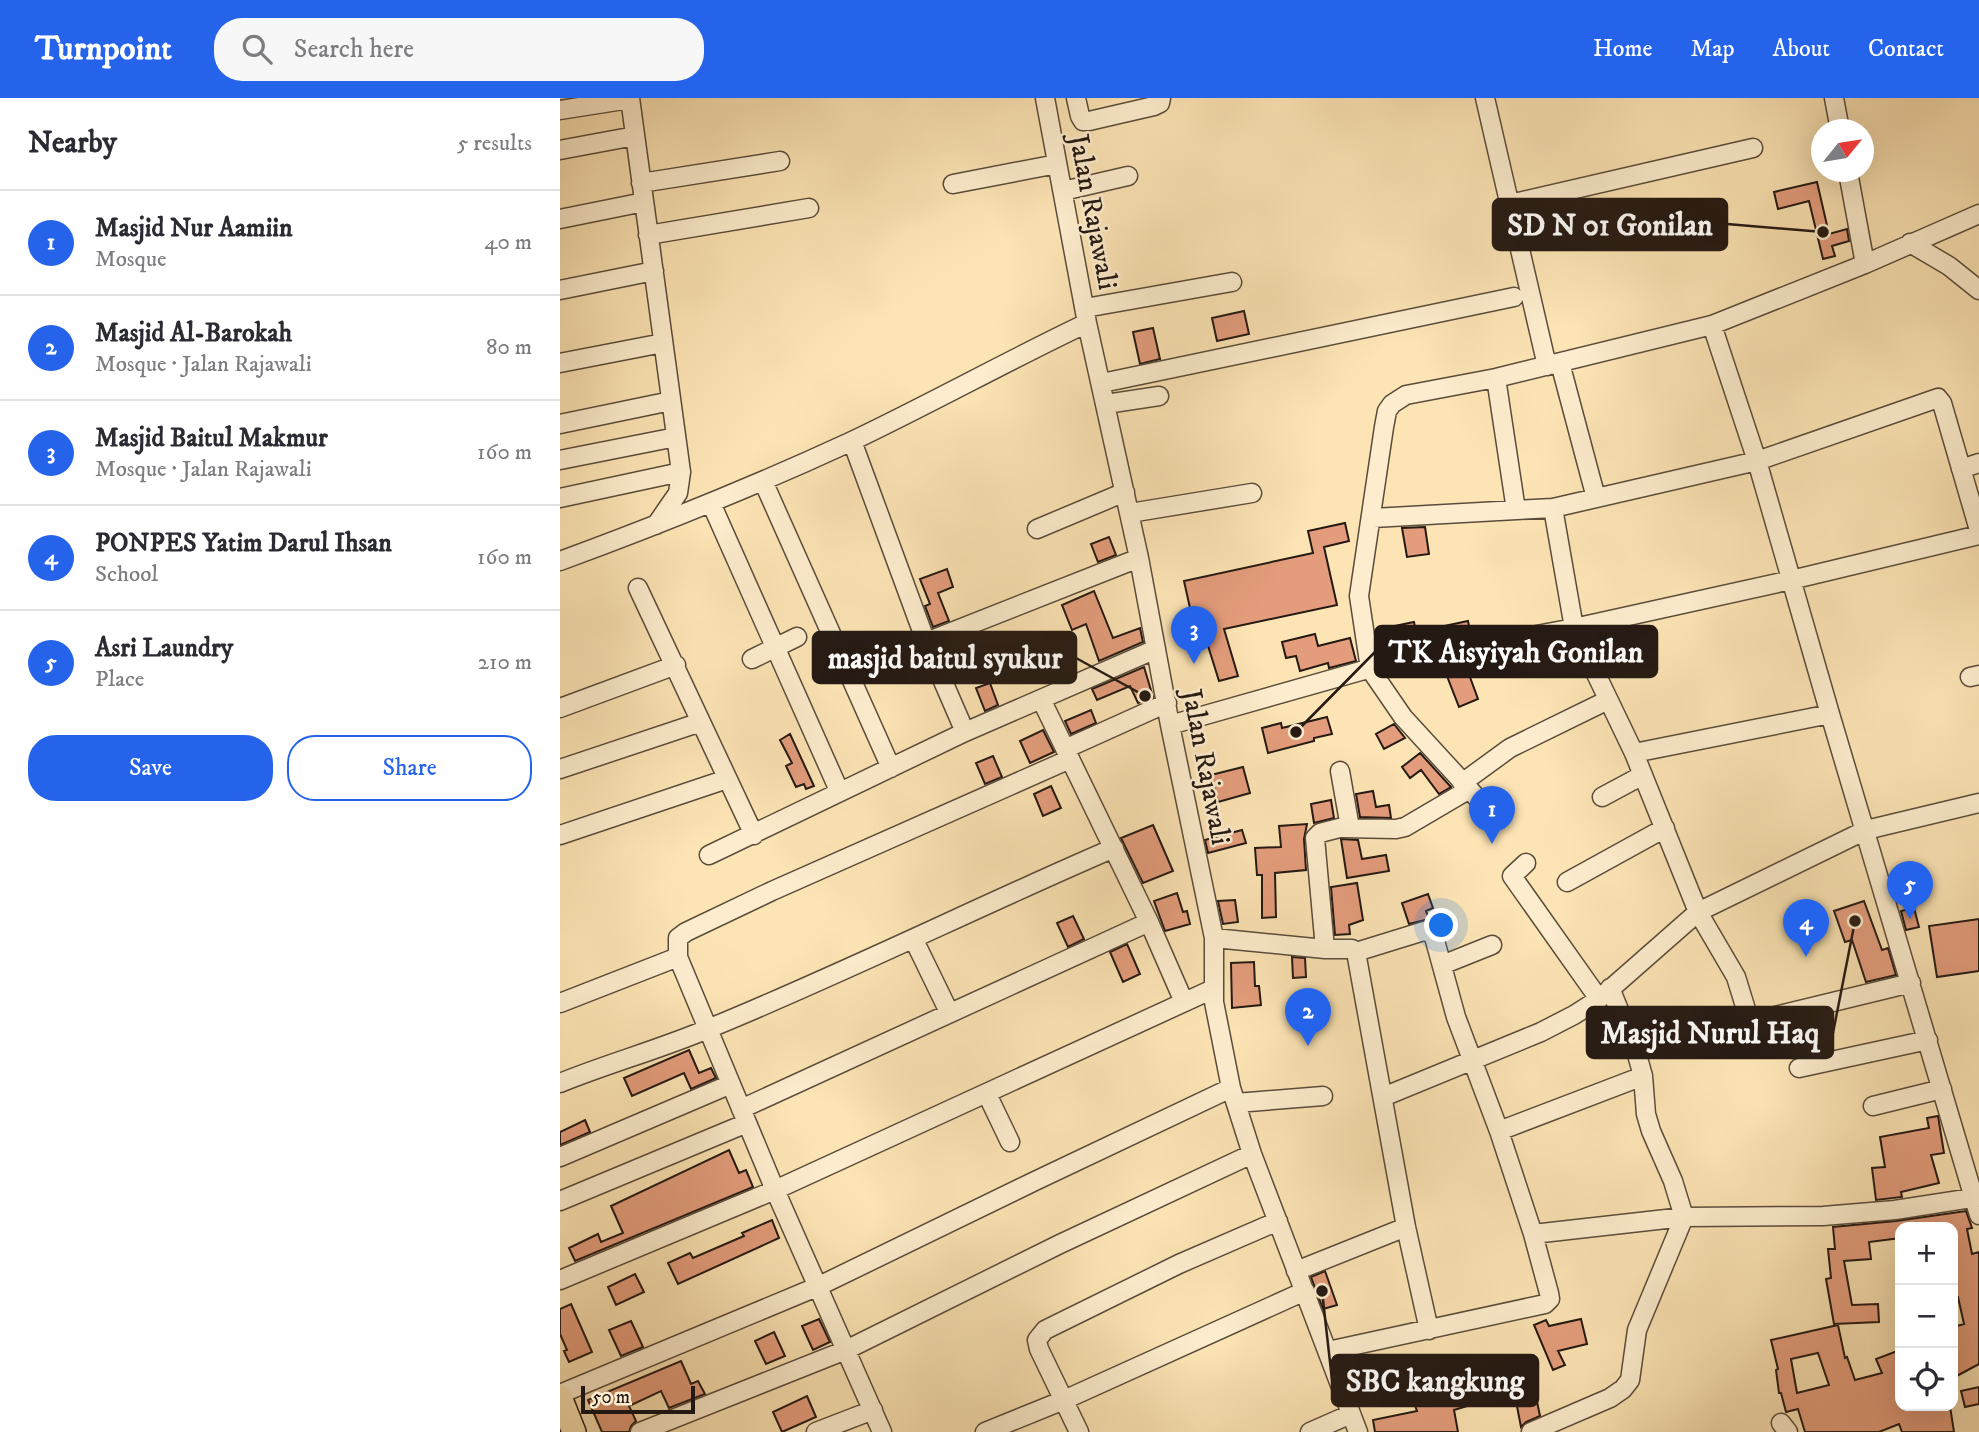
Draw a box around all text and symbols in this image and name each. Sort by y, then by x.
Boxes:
search box [214,18,704,81]
text: Turnpoint [35,29,172,70]
icon: search [238,30,276,68]
text: Search here [294,33,414,66]
text: Home [1593,34,1652,64]
text: Map [1690,34,1735,64]
text: About [1773,34,1830,64]
text: Contact [1868,34,1944,64]
north arrow [1811,119,1874,182]
text: Nearby [28,125,117,162]
street label: Jalan Rajawali [1060,128,1125,293]
text: 5 results [457,129,532,158]
callout: SD N 01 Gonilan [1493,199,1727,250]
text: SD N 01 Gonilan [1507,208,1713,245]
text: Masjid Nur Aamiin [95,212,293,245]
text: 1 [47,228,55,257]
text: 40 m [484,228,532,257]
text: Mosque [95,245,167,274]
text: Masjid Al-Barokah [95,317,292,350]
text: 2 [45,333,57,362]
text: 80 m [486,333,532,362]
text: Mosque · Jalan Rajawali [95,350,312,379]
text: Masjid Baitul Makmur [95,422,328,455]
text: 3 [47,438,55,467]
text: 160 m [477,438,532,467]
text: Mosque · Jalan Rajawali [95,455,312,484]
text: PONPES Yatim Darul Ihsan [95,527,392,560]
text: 4 [44,543,58,572]
text: 160 m [477,543,532,572]
text: School [95,560,158,589]
pin: 3 [1171,606,1217,664]
callout: TK Aisyiyah Gonilan [1375,626,1657,677]
text: Asri Laundry [95,632,233,665]
callout: masjid baitul syukur [813,632,1076,683]
text: TK Aisyiyah Gonilan [1388,635,1644,672]
text: masjid baitul syukur [828,641,1063,678]
text: 5 [45,648,57,677]
text: 210 m [478,648,532,677]
text: Place [95,665,144,694]
street label: Jalan Rajawali [1173,683,1238,848]
button: Save [28,735,273,801]
button: Share [287,735,532,801]
pin: 1 [1469,786,1515,844]
pin: 5 [1887,861,1933,919]
pin: 4 [1783,899,1829,957]
your location [1424,908,1458,942]
pin: 2 [1285,988,1331,1046]
callout: Masjid Nurul Haq [1587,1007,1833,1058]
text: Masjid Nurul Haq [1601,1016,1821,1053]
map controls [1895,1222,1958,1411]
button: + [1895,1222,1958,1285]
button: − [1895,1285,1958,1348]
button: locate [1895,1348,1958,1411]
callout: SBC kangkung [1332,1355,1538,1406]
text: SBC kangkung [1346,1364,1526,1401]
scale bar [581,1383,695,1415]
text: 50 m [592,1386,630,1409]

